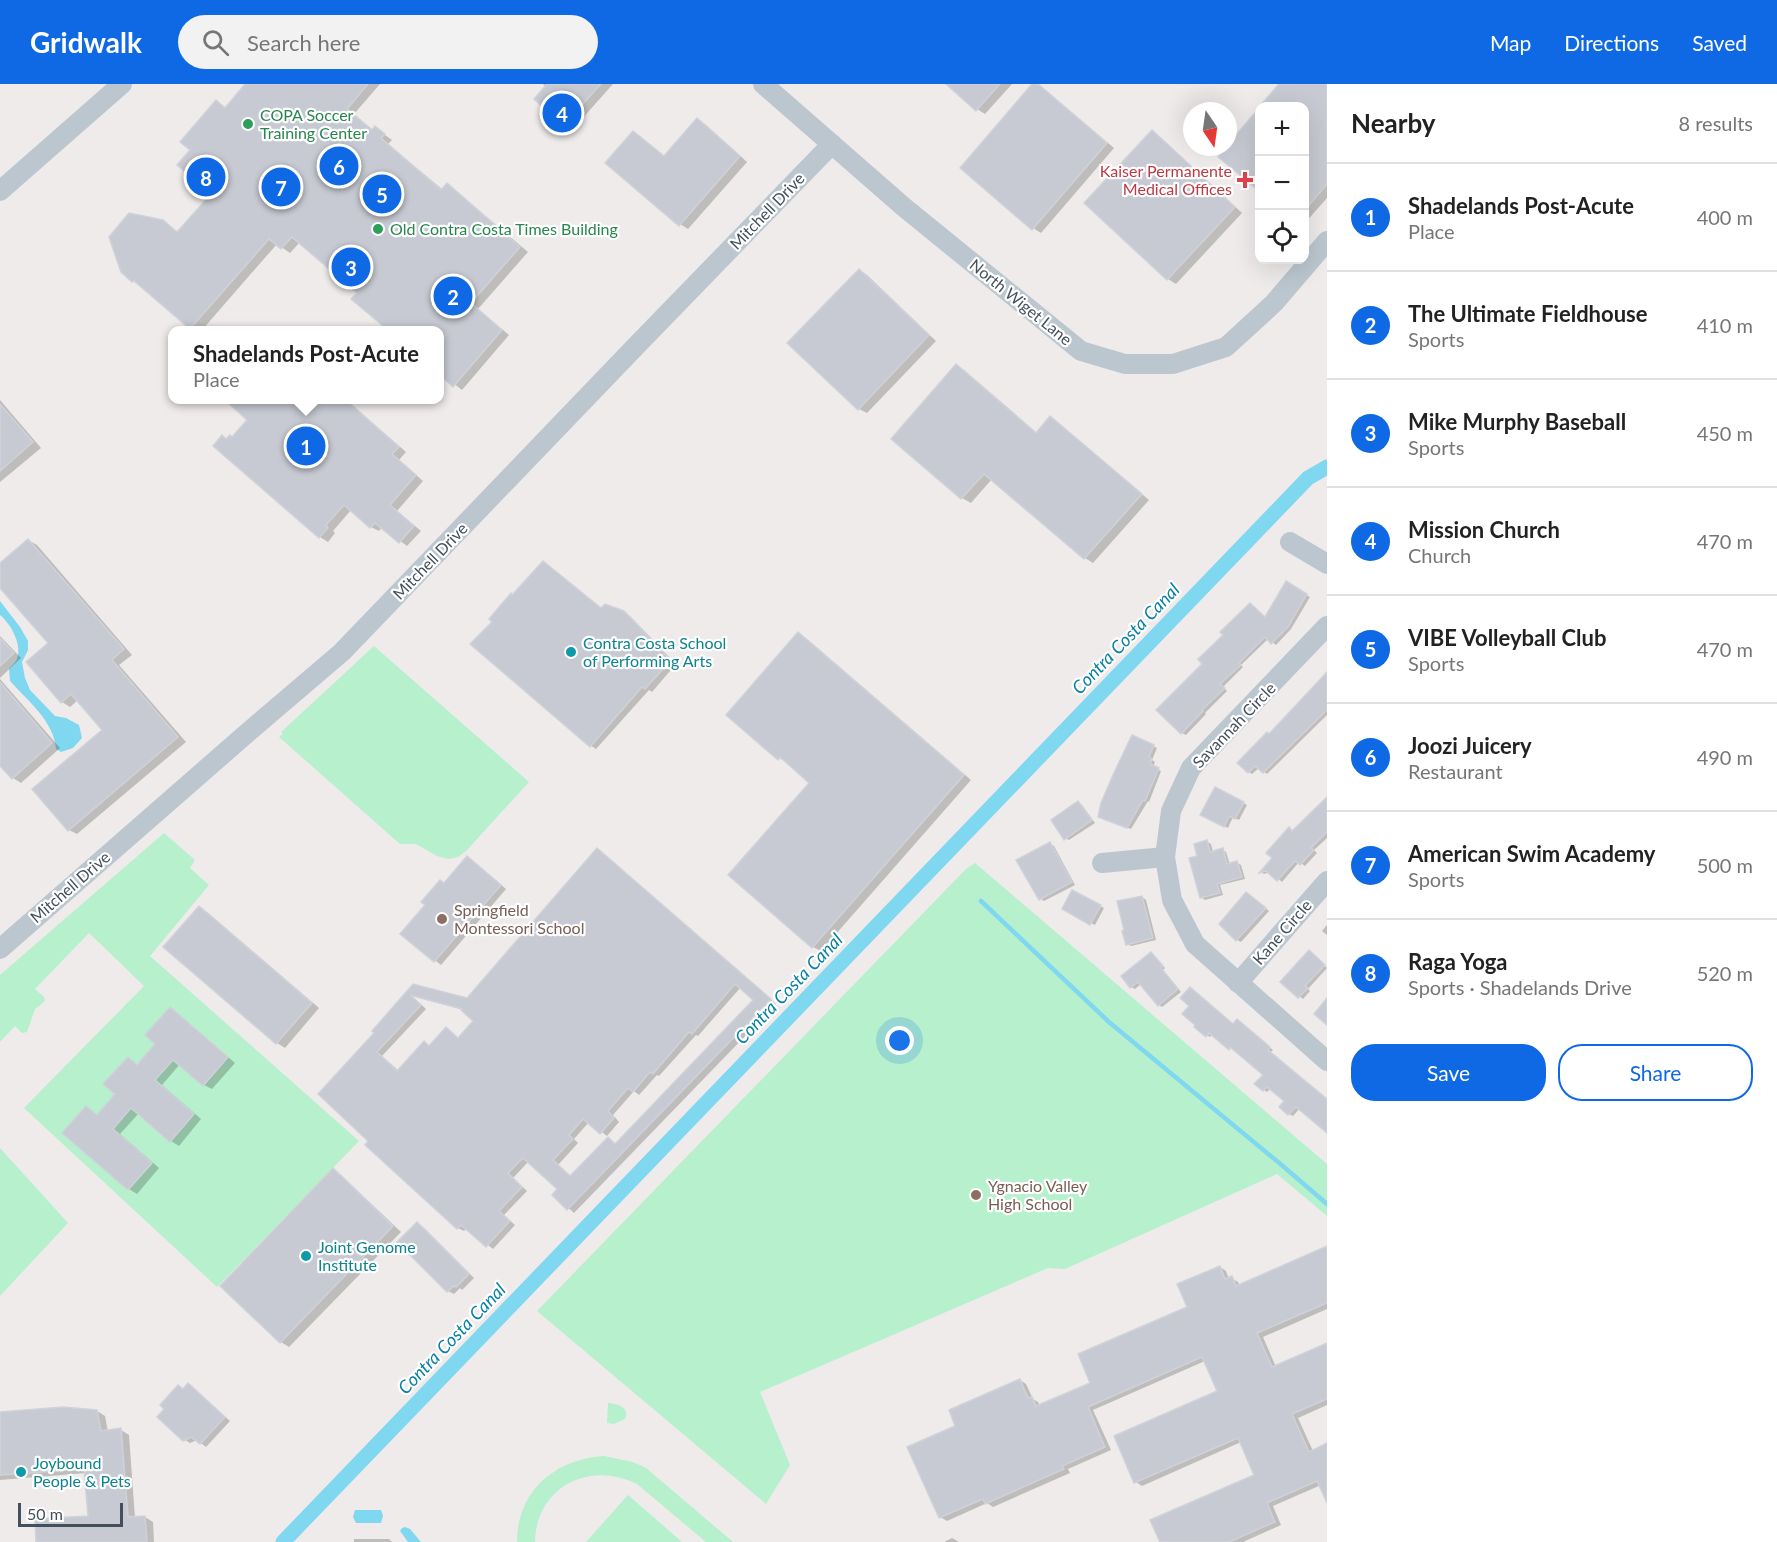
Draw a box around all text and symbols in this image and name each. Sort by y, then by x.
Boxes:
search box [178,15,598,69]
text: Gridwalk [30,25,142,59]
icon: search [199,26,232,59]
text: Search here [247,29,360,56]
text: Map [1490,30,1531,55]
text: Directions [1564,30,1659,55]
text: Saved [1692,30,1747,55]
pin: 4 [542,90,582,135]
north arrow [1183,102,1237,156]
map controls [1255,102,1309,264]
button: + [1255,102,1309,156]
place label: COPA Soccer Training Center [260,105,367,142]
text: Nearby [1351,107,1436,139]
text: 8 results [1678,111,1753,135]
marker: COPA Soccer Training Center [241,117,255,131]
pin: 6 [320,144,358,188]
pin: 8 [186,154,226,200]
button: − [1255,156,1309,210]
place label: Kaiser Permanente Medical Offices [1100,161,1232,198]
pin: 7 [262,164,300,210]
street label: Mitchell Drive [725,168,808,253]
marker: Kaiser Permanente Medical Offices [1236,171,1254,189]
pin: 5 [362,172,401,216]
text: Shadelands Post-Acute [1408,192,1634,219]
text: 1 [1365,205,1376,229]
text: 400 m [1697,205,1753,229]
button: locate [1255,210,1309,264]
place label: Old Contra Costa Times Building [390,219,618,238]
text: Place [1408,219,1455,243]
marker: Old Contra Costa Times Building [371,222,385,236]
pin: 3 [332,244,370,290]
street label: North Wiget Lane [966,255,1076,349]
pin: 2 [434,274,472,318]
text: The Ultimate Fieldhouse [1408,300,1648,327]
text: 2 [1365,313,1376,337]
text: 410 m [1697,313,1753,337]
popup [168,326,444,404]
text: Sports [1408,327,1464,351]
text: Shadelands Post-Acute [193,340,419,367]
text: Place [193,367,240,391]
text: Mike Murphy Baseball [1408,408,1626,435]
text: 3 [1365,421,1376,445]
text: 450 m [1697,421,1753,445]
pin: 1 [286,424,326,469]
text: Sports [1408,435,1464,459]
text: Mission Church [1408,516,1560,543]
street label: Mitchell Drive [388,518,471,603]
text: 4 [1365,529,1376,553]
text: 470 m [1697,529,1753,553]
text: Church [1408,543,1471,567]
water label: Contra Costa Canal [1067,578,1184,698]
text: VIBE Volleyball Club [1408,624,1606,651]
place label: Contra Costa School of Performing Arts [583,633,726,670]
text: 5 [1365,637,1376,661]
text: 470 m [1697,637,1753,661]
marker: Contra Costa School of Performing Arts [564,645,578,659]
text: Sports [1408,651,1464,675]
street label: Savannah Circle [1188,678,1279,771]
text: Joozi Juicery [1408,732,1532,759]
text: 6 [1365,745,1376,769]
text: 490 m [1697,745,1753,769]
text: Restaurant [1408,759,1503,783]
text: American Swim Academy [1408,840,1655,867]
street label: Mitchell Drive [26,847,113,926]
text: 7 [1365,853,1376,877]
text: 500 m [1697,853,1753,877]
text: Sports [1408,867,1464,891]
street label: Kane Circle [1248,895,1315,968]
place label: Springfield Montessori School [454,900,584,937]
marker: Springfield Montessori School [435,912,449,926]
water label: Contra Costa Canal [730,928,847,1048]
text: Raga Yoga [1408,948,1507,975]
text: 8 [1365,961,1376,985]
text: 520 m [1697,961,1753,985]
text: Sports · Shadelands Drive [1408,975,1632,999]
your location [885,1026,914,1055]
button: Save [1351,1044,1546,1101]
button: Share [1558,1044,1753,1101]
place label: Ygnacio Valley High School [988,1176,1088,1213]
marker: Ygnacio Valley High School [969,1188,983,1202]
place label: Joint Genome Institute [318,1237,416,1274]
marker: Joint Genome Institute [299,1249,313,1263]
water label: Contra Costa Canal [393,1278,510,1398]
place label: Joybound People & Pets [33,1453,131,1490]
marker: Joybound People & Pets [14,1465,28,1479]
scale bar [18,1500,123,1528]
text: 50 m [27,1504,63,1523]

